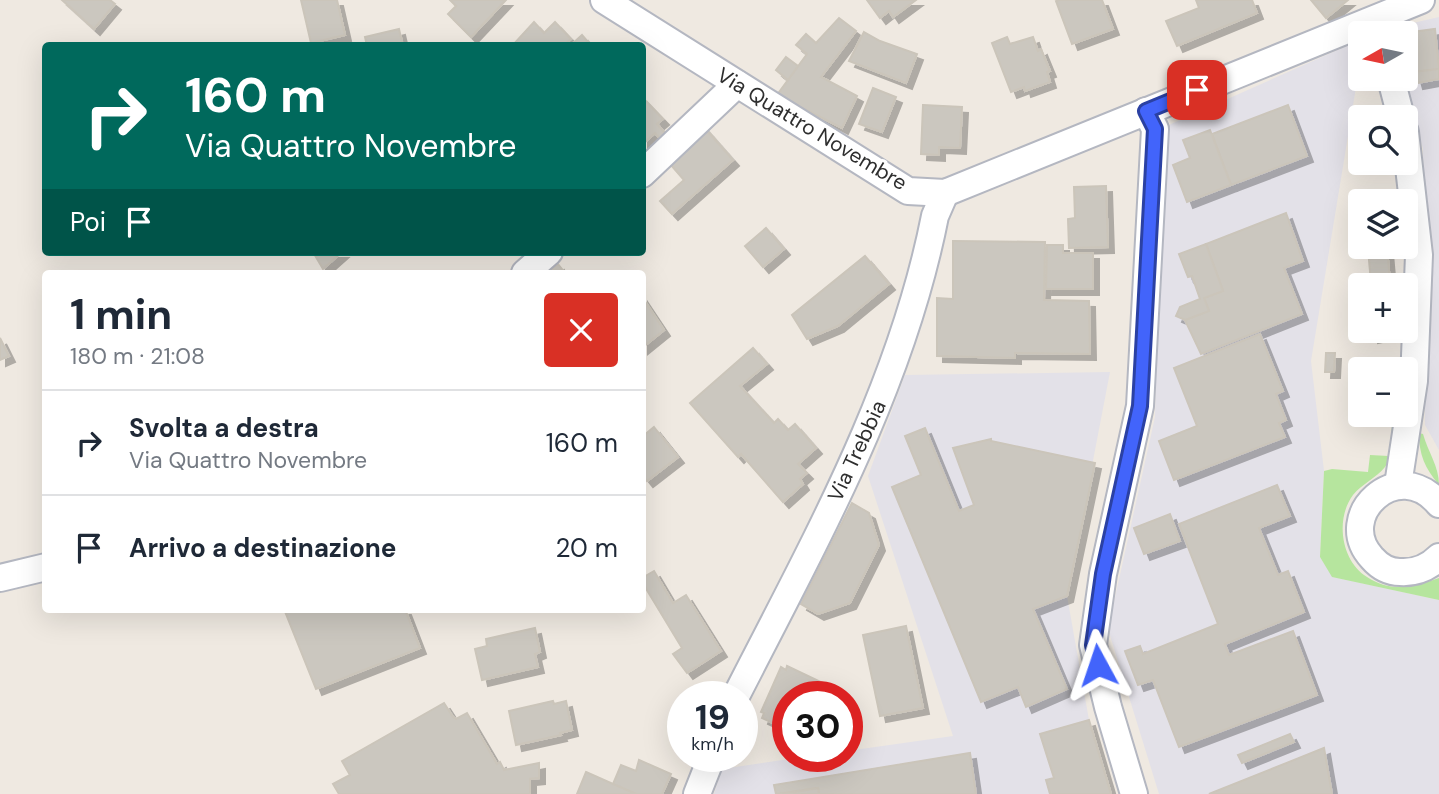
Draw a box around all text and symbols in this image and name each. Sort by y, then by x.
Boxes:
north arrow [1348,21,1418,91]
map controls [1348,21,1418,427]
pin [1167,60,1227,120]
street label: Via Quattro Novembre [712,61,912,197]
text: 160 m [185,63,326,127]
icon: right [70,70,161,161]
icon: arrive [1178,71,1216,109]
button: search [1348,105,1418,175]
text: Via Quattro Novembre [185,125,516,167]
button: layers [1348,189,1418,259]
icon: arrive [120,203,158,241]
text: Poi [70,205,106,239]
button: + [1348,273,1418,343]
text: 1 min [70,287,172,342]
button: close [544,293,618,367]
text: 180 m · 21:08 [70,341,205,371]
button: − [1348,357,1418,427]
street label: Via Trebbia [821,396,893,506]
text: Svolta a destra [129,411,319,445]
icon: right [70,424,108,462]
text: 160 m [546,426,618,460]
text: Via Quattro Novembre [129,445,367,475]
icon: arrive [70,529,108,567]
text: Arrivo a destinazione [129,531,396,565]
text: 20 m [555,531,618,565]
position arrow [1061,628,1135,702]
speed limit sign: 30 [772,681,863,772]
text: 19 [695,694,730,740]
text: km/h [691,732,734,756]

